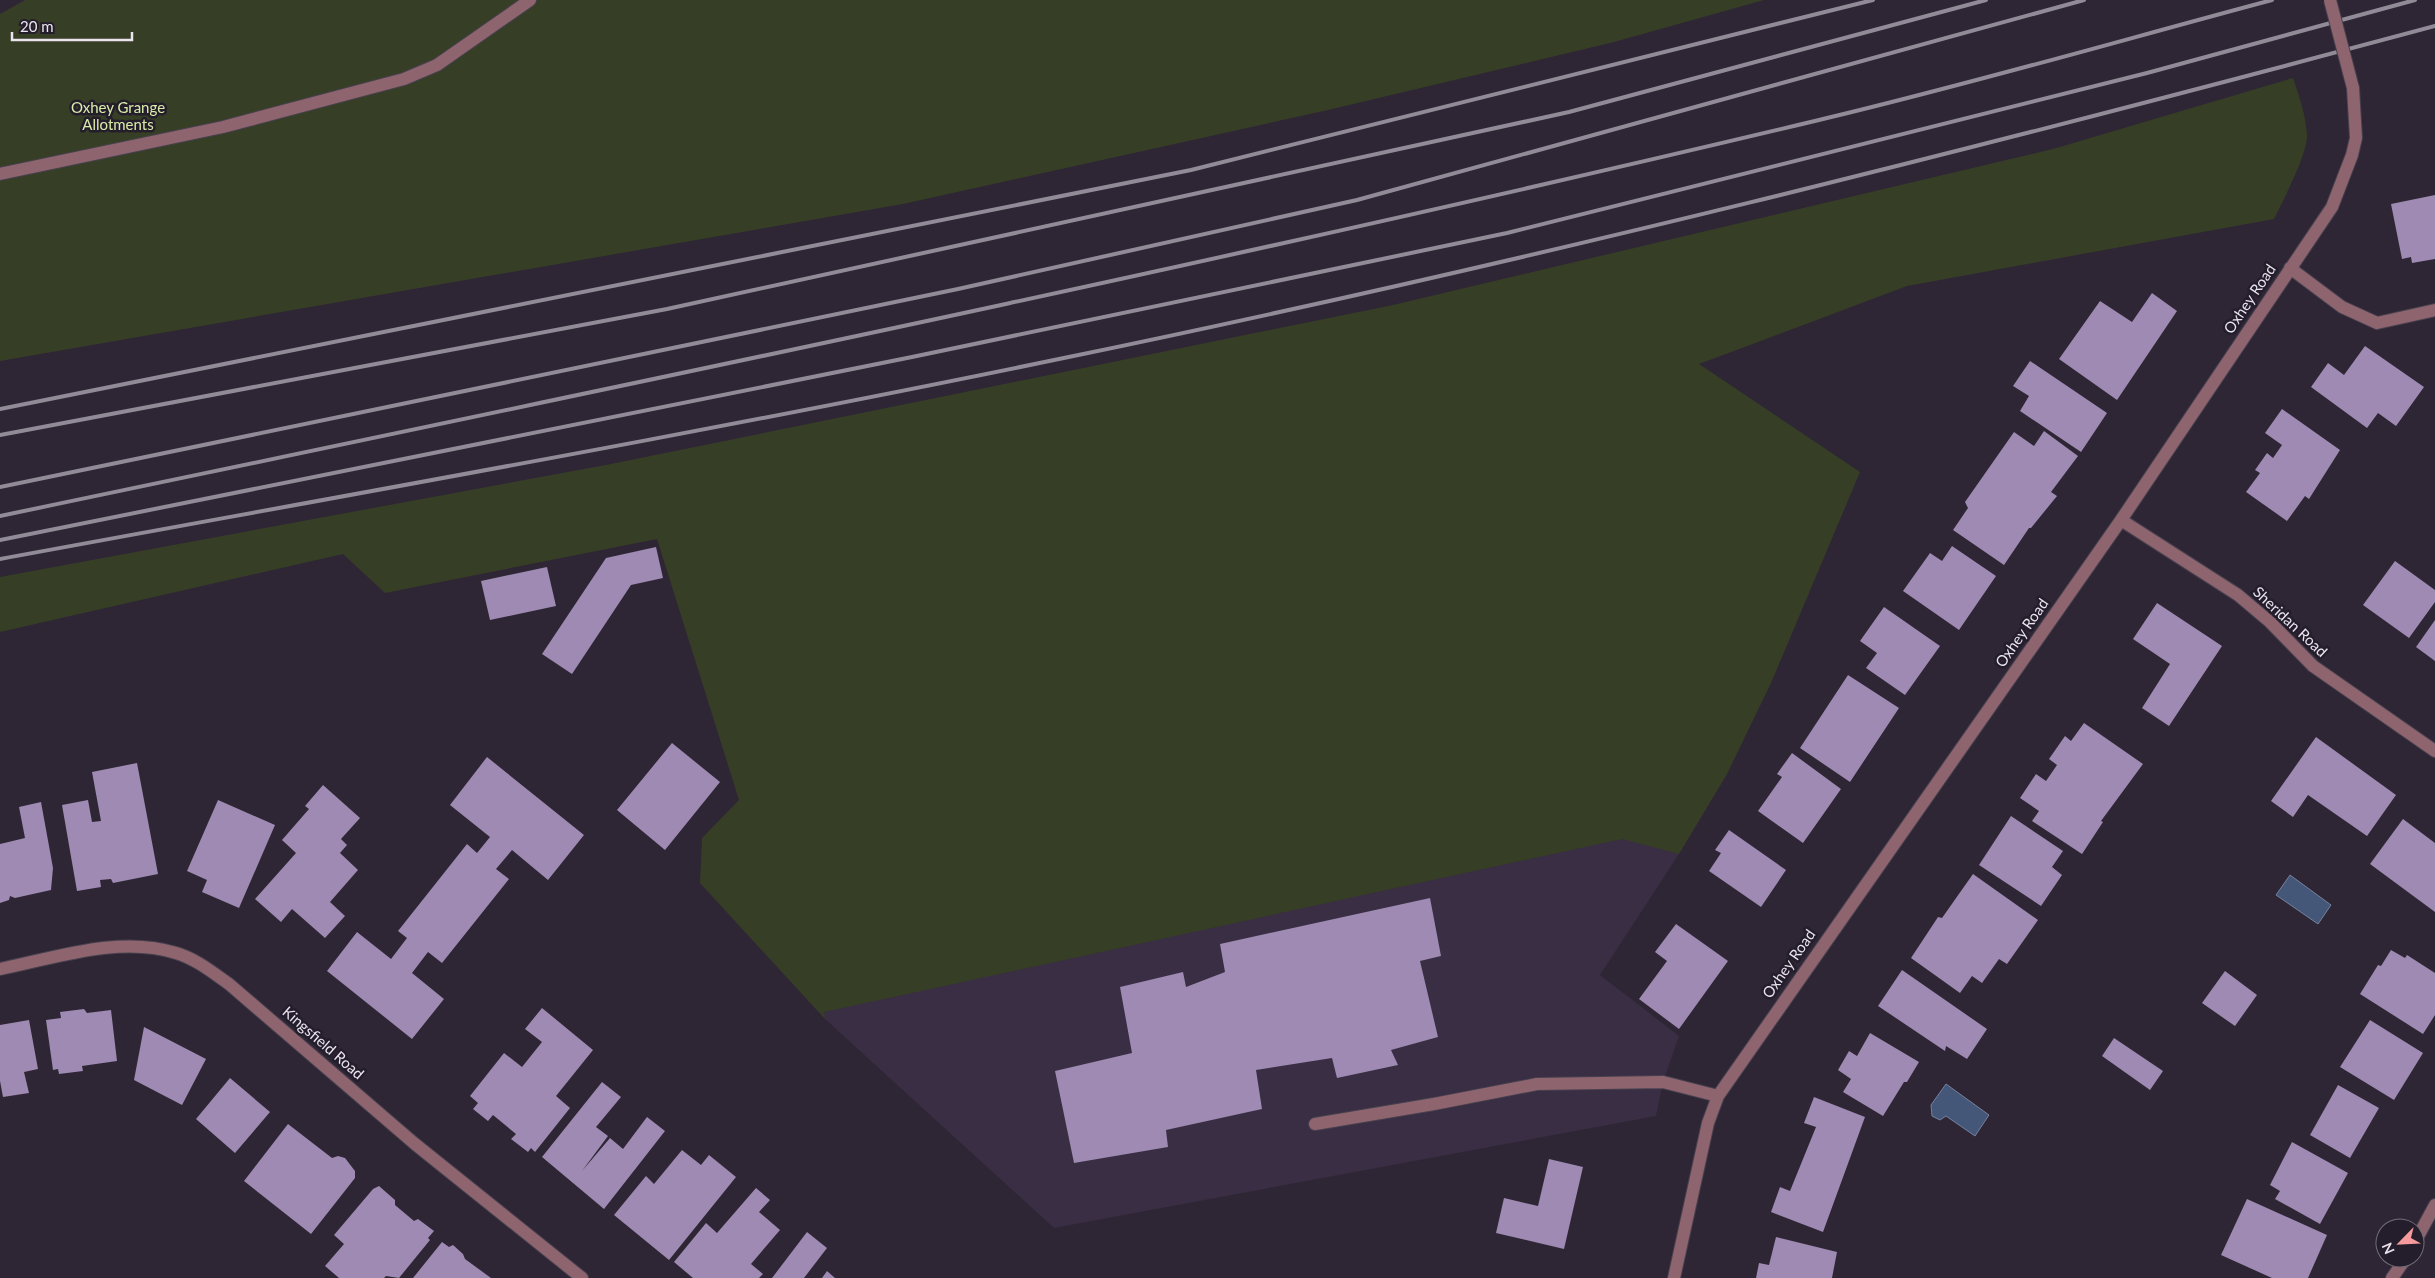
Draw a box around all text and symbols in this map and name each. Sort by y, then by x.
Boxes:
scale bar [12,10,132,42]
text: 20 m [20,17,54,35]
park label: Oxhey Grange Allotments [71,98,165,133]
street label: Oxhey Road [2219,260,2279,337]
street label: Sheridan Road [2250,582,2331,660]
street label: Oxhey Road [1991,595,2051,670]
street label: Oxhey Road [1758,926,1818,1001]
street label: Kingsfield Road [279,1002,368,1082]
north arrow [2375,1218,2425,1268]
text: N [2378,1240,2398,1257]

